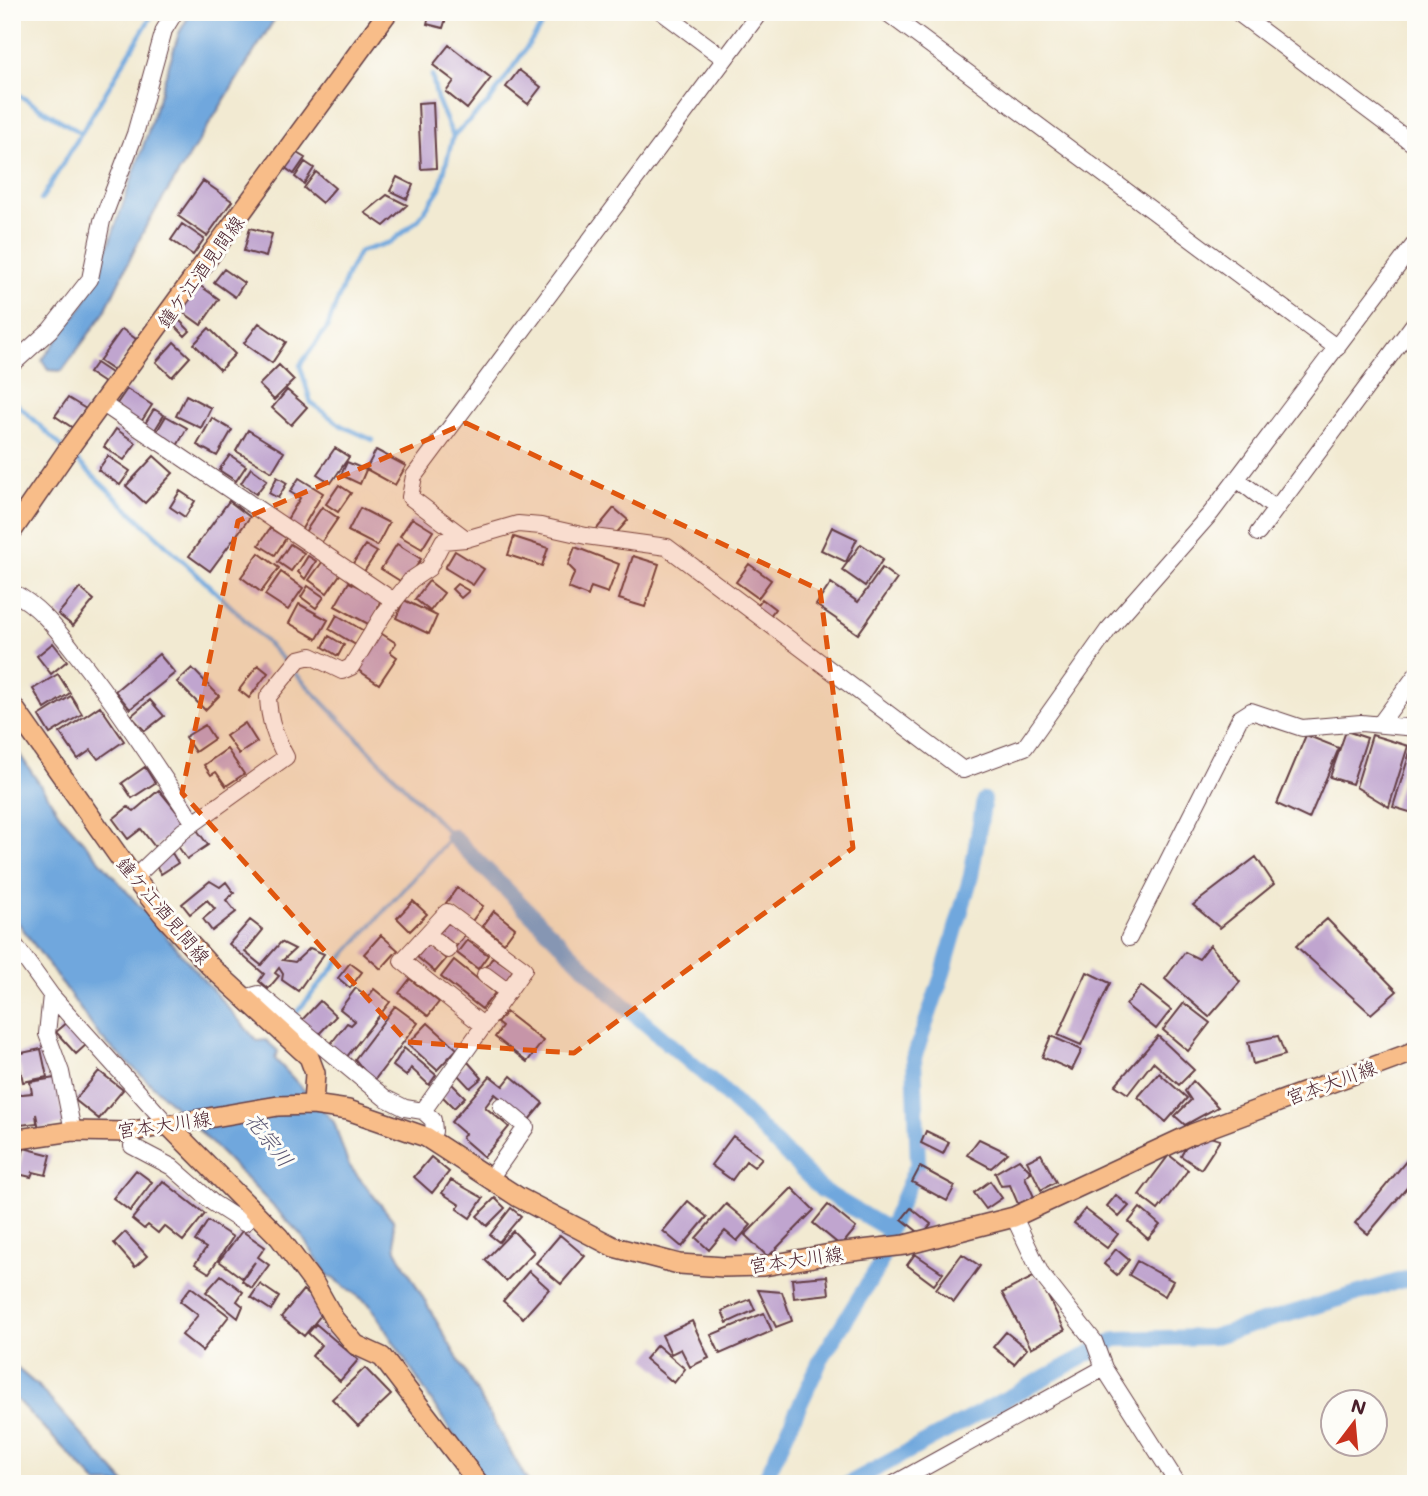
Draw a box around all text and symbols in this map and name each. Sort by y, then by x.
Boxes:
street label: 鐘ケ江酒見間線 [151,210,249,332]
street label: 鐘ケ江酒見間線 [112,851,216,969]
street label: 宮本大川線 [1282,1054,1380,1110]
street label: 宮本大川線 [115,1105,213,1143]
water label: 花宗川 [240,1106,300,1172]
street label: 宮本大川線 [747,1240,845,1278]
north arrow [1320,1388,1390,1458]
text: N [1348,1392,1369,1420]

